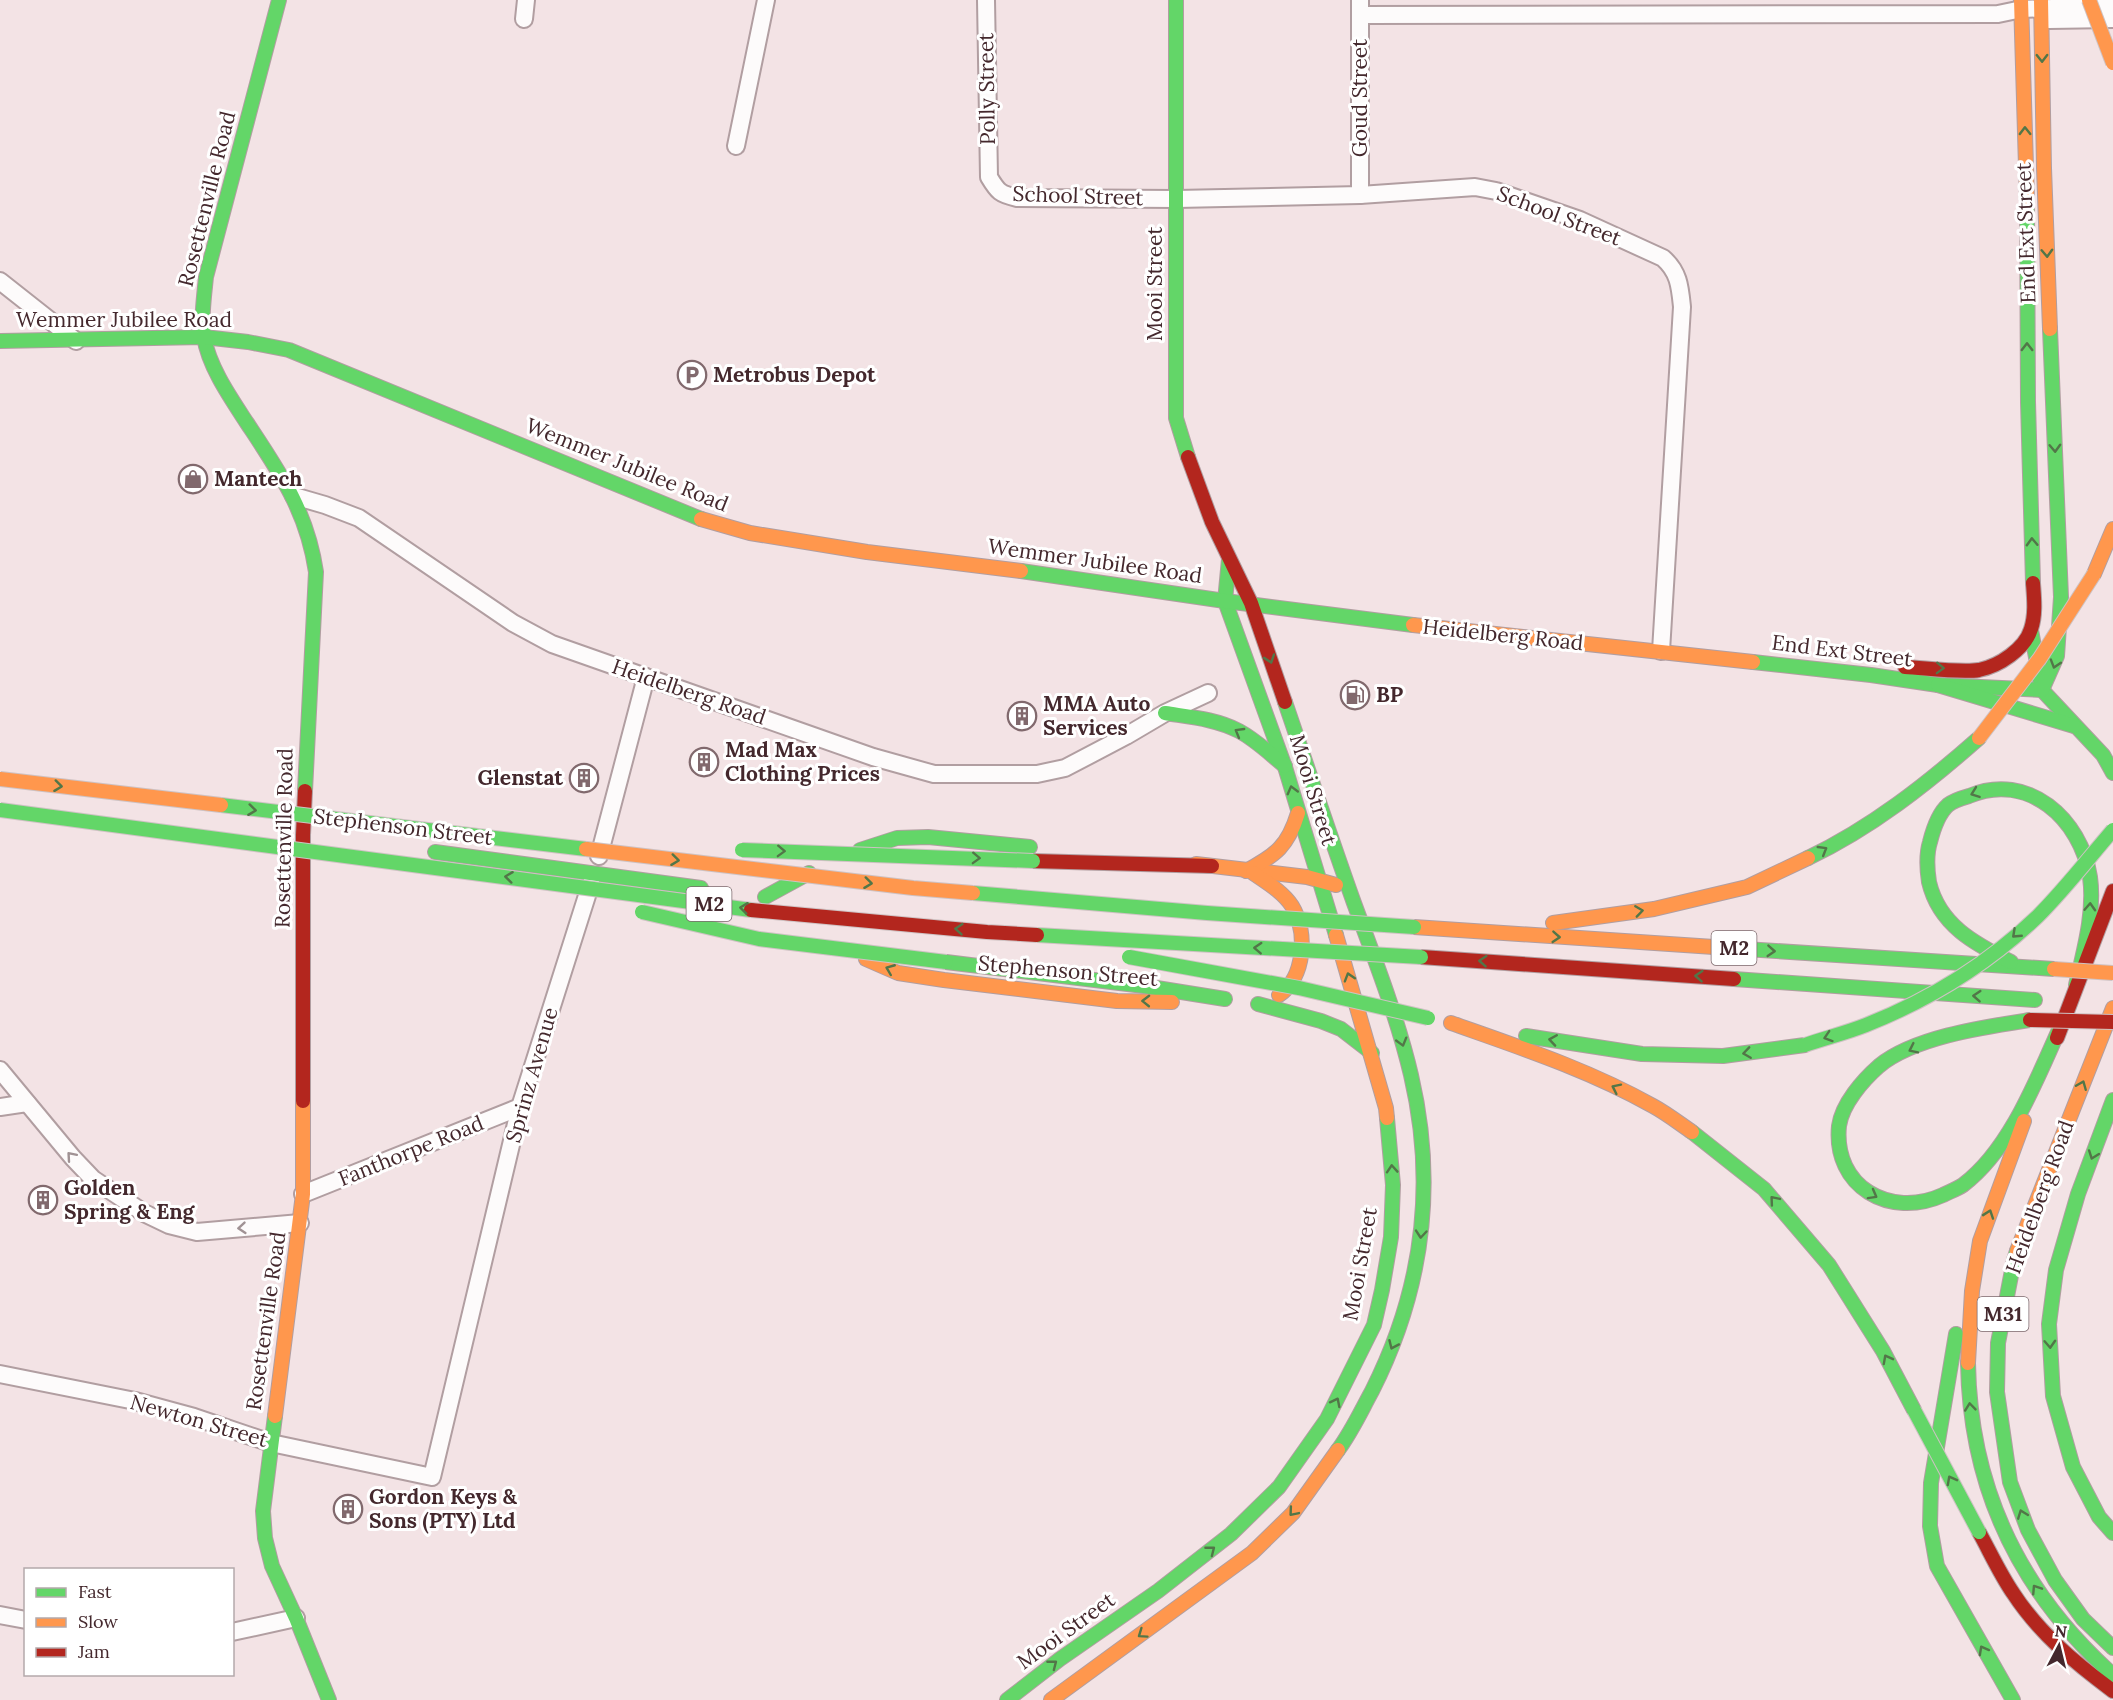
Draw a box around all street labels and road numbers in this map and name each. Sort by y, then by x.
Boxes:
street label: Polly Street [972,32,1001,145]
street label: Goud Street [1346,38,1373,157]
street label: Rosettenville Road [172,108,241,290]
street label: End Ext Street [2010,161,2041,304]
street label: School Street [1493,179,1626,252]
street label: School Street [1012,180,1145,211]
street label: Mooi Street [1141,226,1168,341]
street label: Wemmer Jubilee Road [16,306,232,333]
street label: Wemmer Jubilee Road [522,412,732,518]
street label: Wemmer Jubilee Road [986,532,1204,589]
street label: Heidelberg Road [1421,613,1585,656]
street label: End Ext Street [1770,628,1915,673]
street label: Heidelberg Road [609,653,770,731]
street label: Mooi Street [1284,731,1343,849]
street label: Rosettenville Road [268,748,299,928]
street label: Stephenson Street [312,802,495,851]
road number: M2 [686,887,732,921]
road number: M2 [1712,931,1756,965]
street label: Stephenson Street [977,949,1160,992]
street label: Sprinz Avenue [499,1004,564,1146]
street label: Fanthorpe Road [334,1109,487,1192]
street label: Heidelberg Road [1999,1116,2080,1277]
street label: Mooi Street [1336,1204,1383,1323]
street label: Rosettenville Road [240,1230,291,1412]
road number: M31 [1978,1297,2028,1331]
street label: Newton Street [127,1388,272,1453]
street label: Mooi Street [1011,1585,1121,1675]

